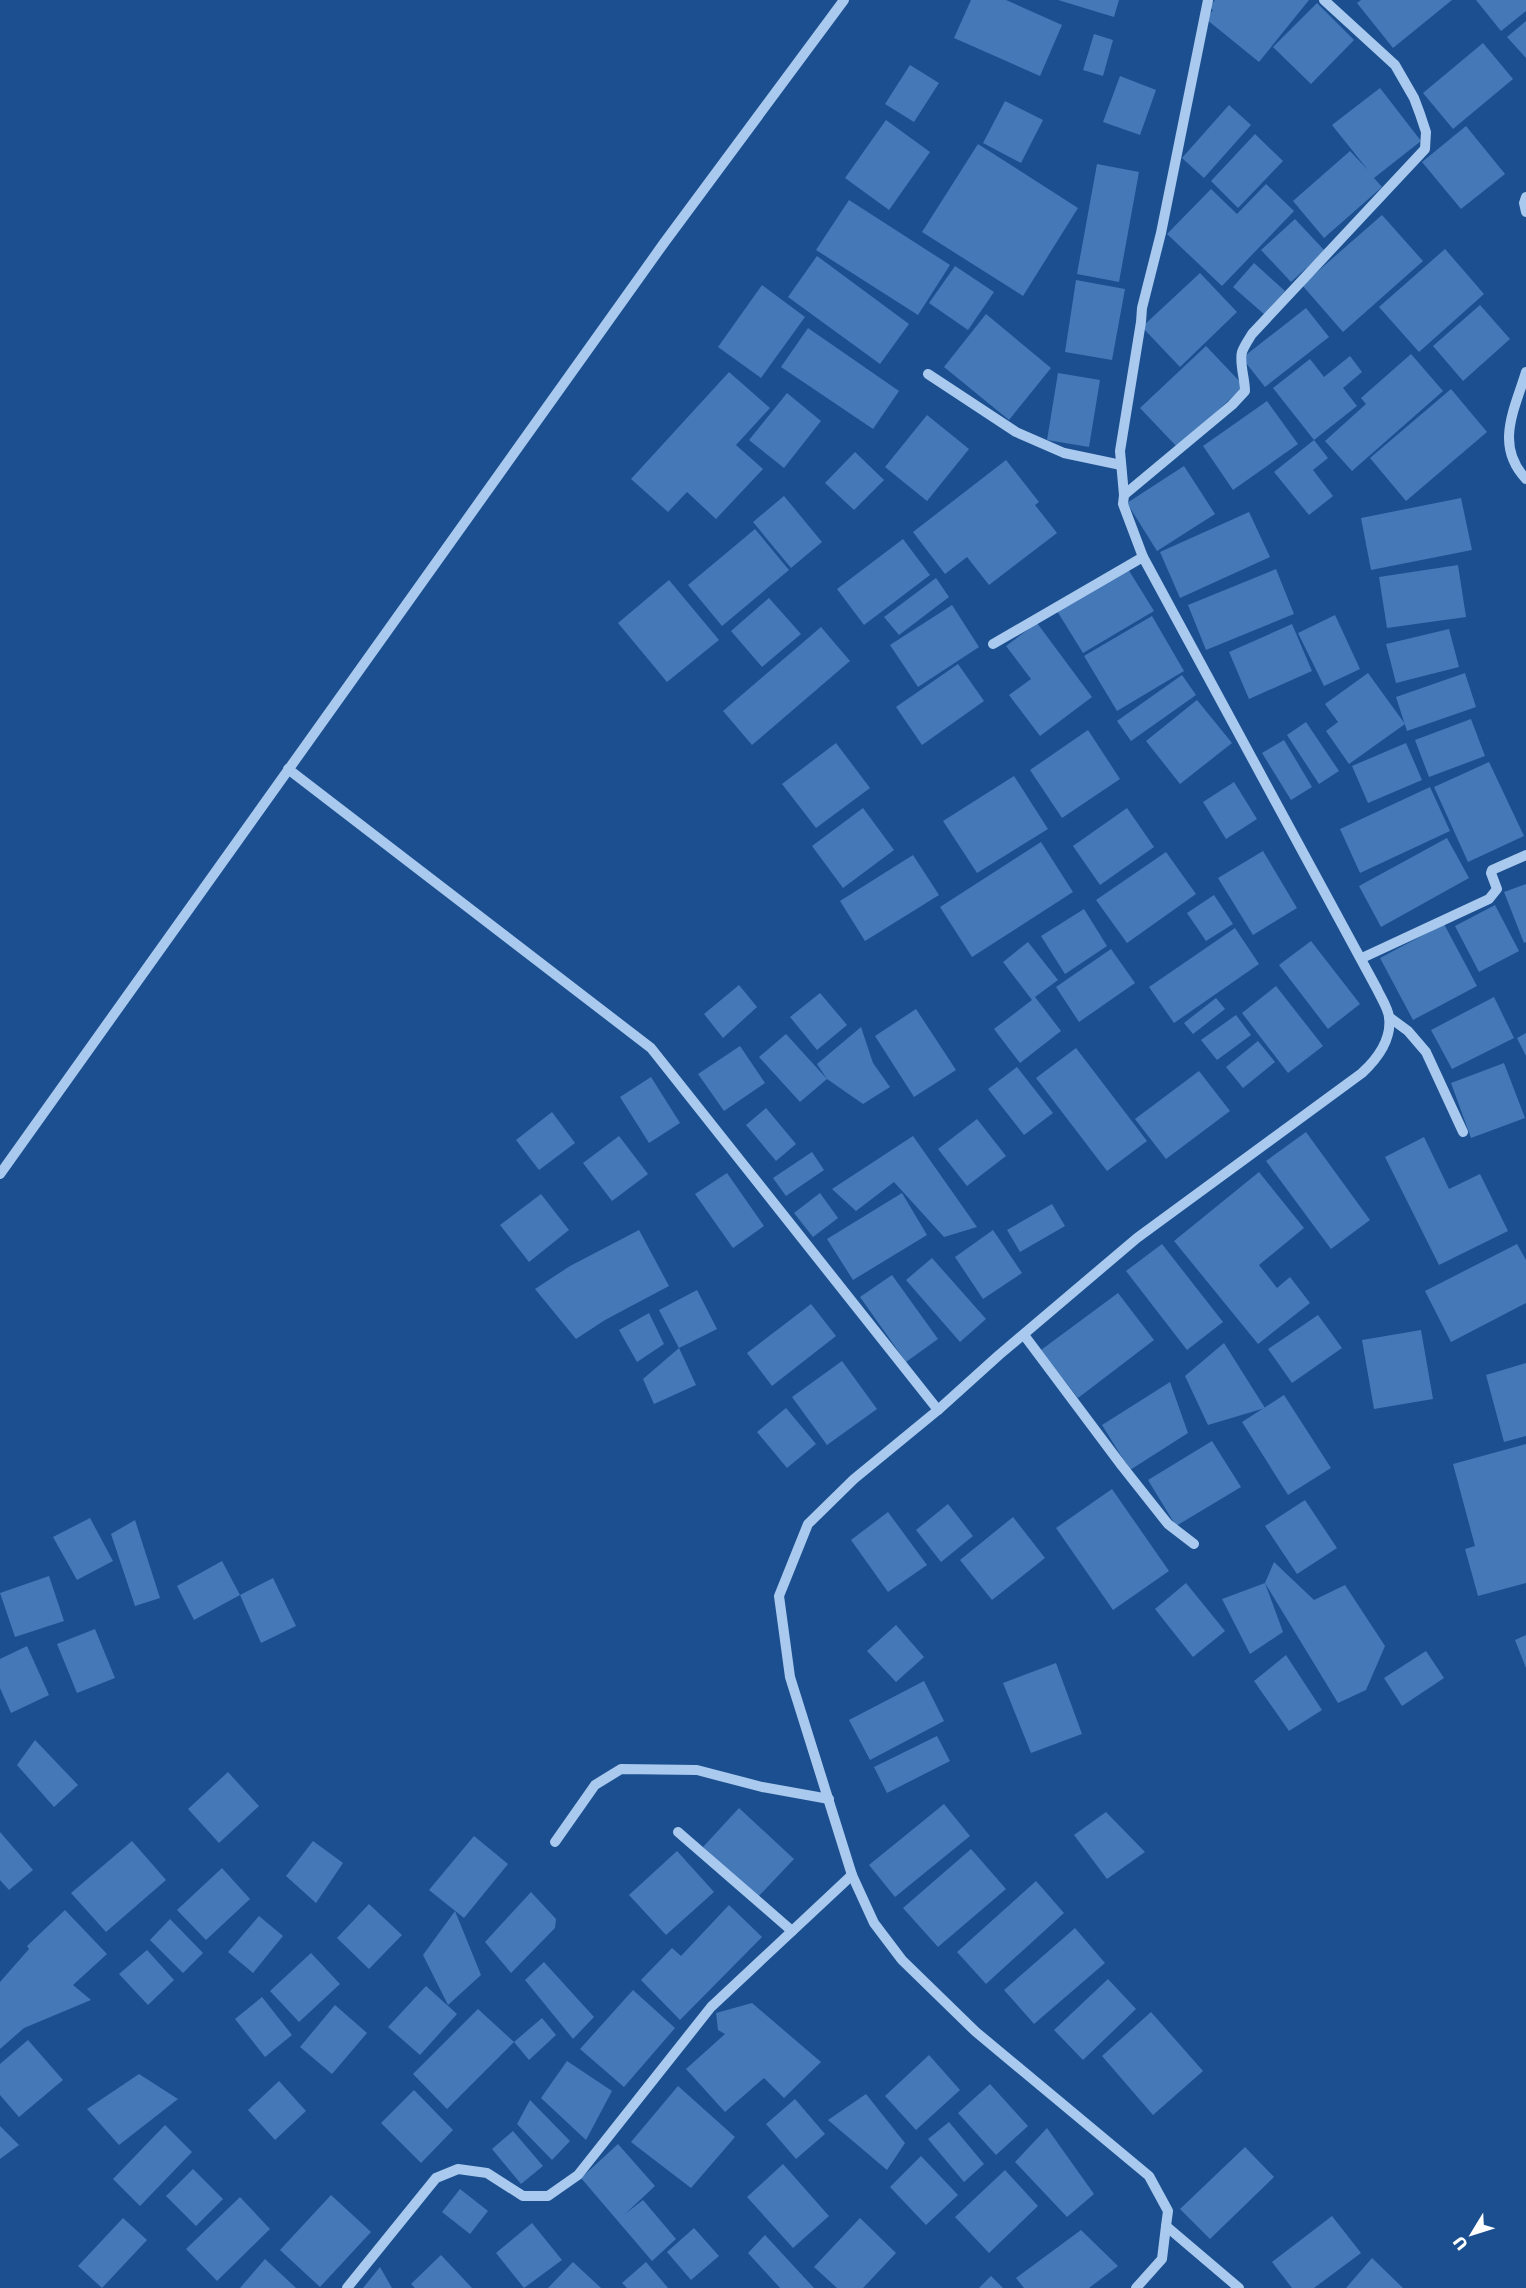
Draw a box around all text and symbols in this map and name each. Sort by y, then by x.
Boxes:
north arrow [1442,2204,1502,2264]
text: U [1449,2232,1472,2254]

